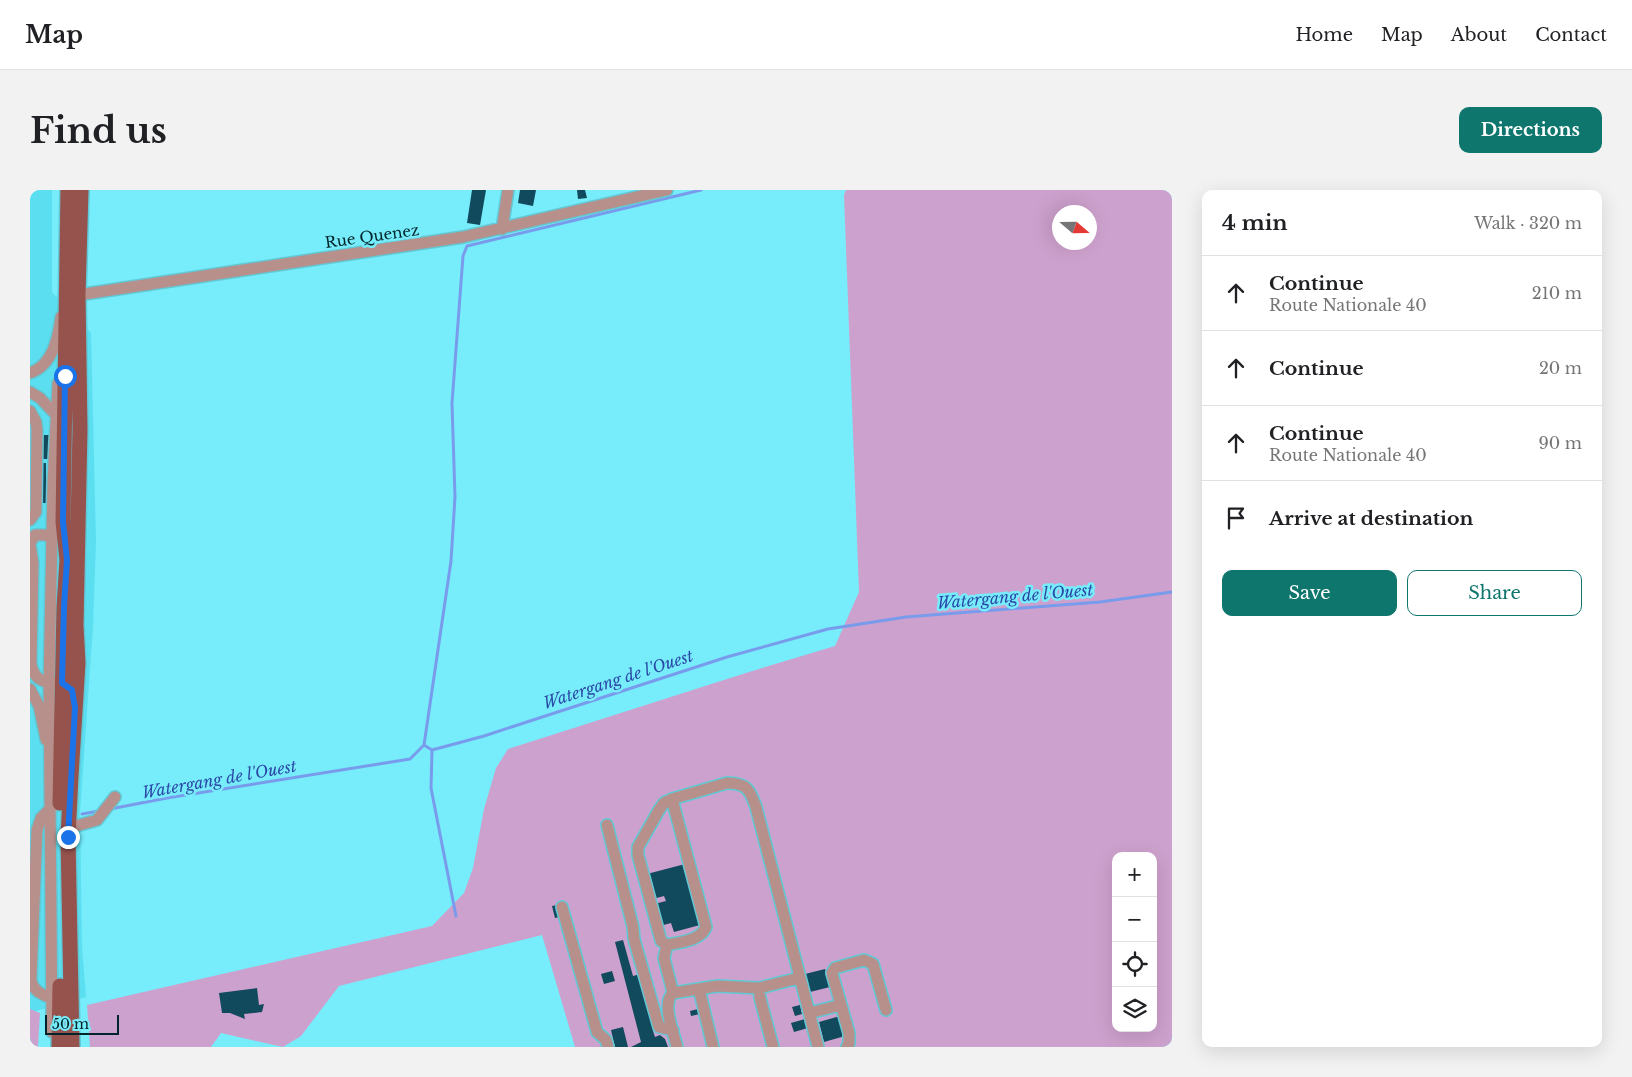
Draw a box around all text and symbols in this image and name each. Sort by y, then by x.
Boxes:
text: Map [25,20,83,49]
text: Home [1295,24,1353,46]
text: Map [1381,24,1423,46]
text: About [1451,24,1507,46]
text: Contact [1535,24,1607,46]
button: Directions [1459,107,1602,153]
text: Find us [30,109,167,152]
north arrow [1052,205,1097,250]
text: 4 min [1222,210,1288,236]
text: Walk · 320 m [1474,213,1582,233]
street label: Rue Quenez [324,220,420,252]
text: Continue [1269,272,1364,295]
icon: ahead [1222,279,1250,307]
text: 210 m [1532,283,1582,303]
text: Route Nationale 40 [1269,295,1427,315]
icon: ahead [1222,354,1250,382]
text: Continue [1269,357,1364,380]
text: 20 m [1539,358,1582,378]
route start [54,365,77,388]
text: Continue [1269,422,1364,445]
icon: ahead [1222,429,1250,457]
text: 90 m [1539,433,1582,453]
text: Route Nationale 40 [1269,445,1427,465]
icon: arrive [1222,504,1250,532]
text: Arrive at destination [1269,507,1473,530]
button: Save [1222,570,1397,616]
button: Share [1407,570,1582,616]
water label: Watergang de l'Ouest [936,579,1094,613]
water label: Watergang de l'Ouest [540,645,696,713]
water label: Watergang de l'Ouest [140,756,298,802]
route end [57,826,80,849]
map controls [1112,852,1157,1032]
button: + [1112,852,1157,897]
button: − [1112,897,1157,942]
button: locate [1112,942,1157,987]
button: layers [1112,987,1157,1032]
scale bar [45,1012,119,1035]
text: 50 m [52,1015,89,1033]

